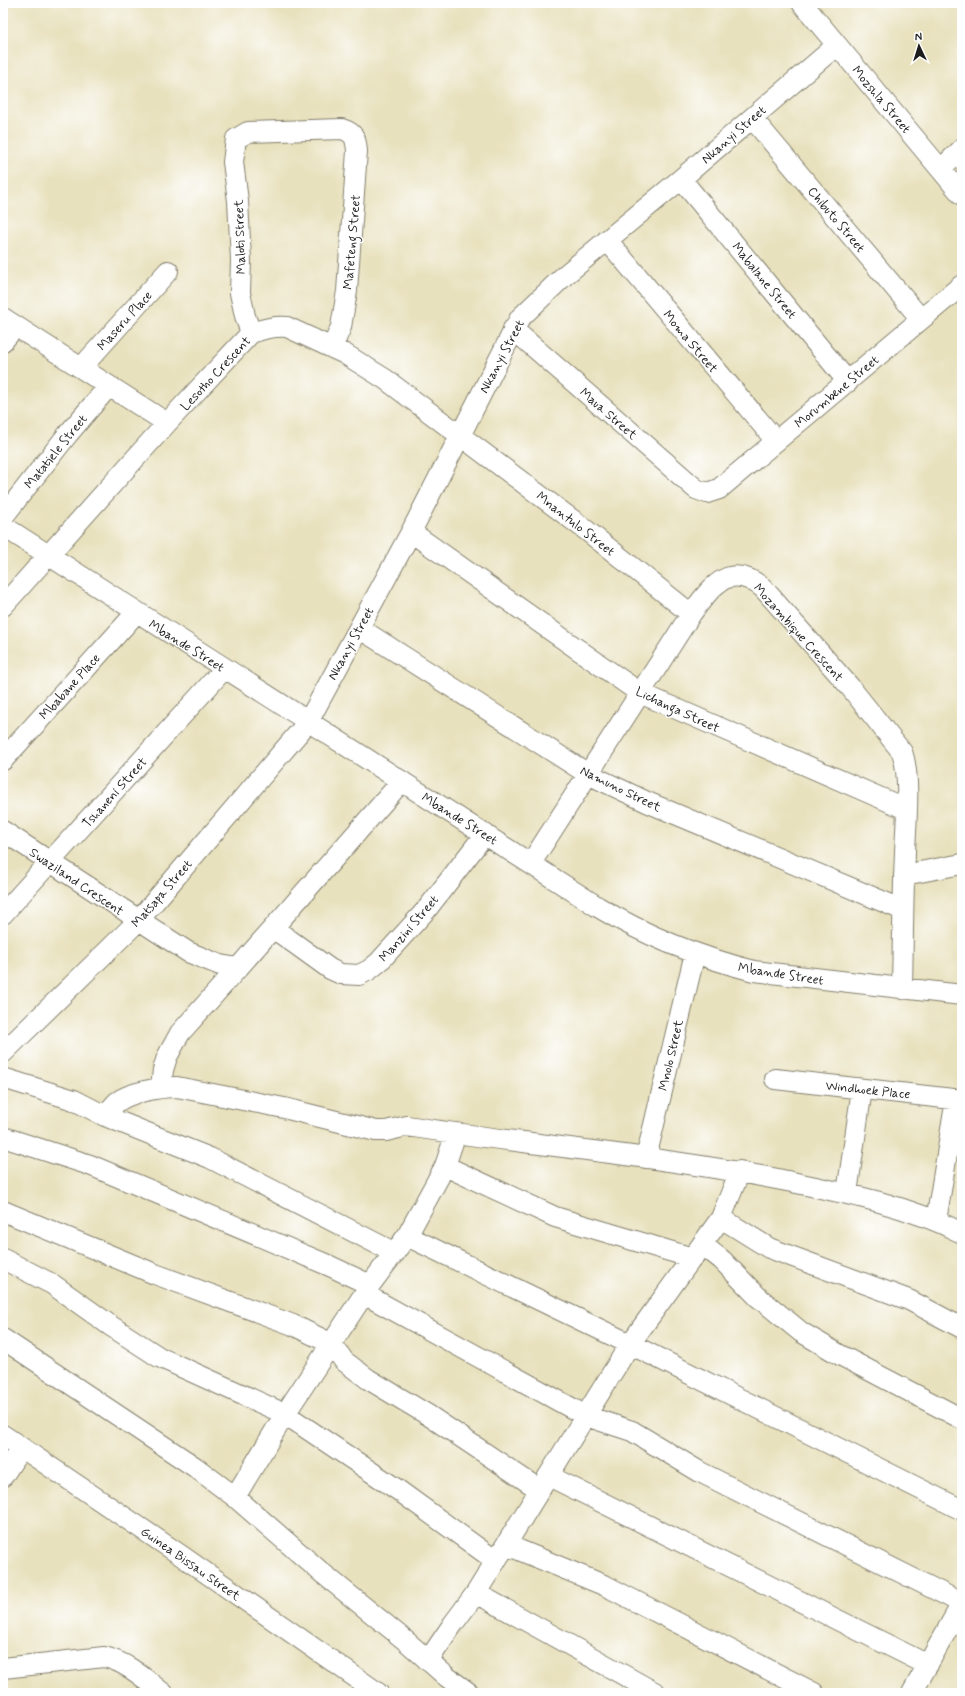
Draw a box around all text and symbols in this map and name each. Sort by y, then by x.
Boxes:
north arrow [899,26,939,66]
text: N [914,30,923,44]
street label: Mozshla Street [848,63,914,137]
street label: Nkanyi Street [698,102,770,168]
street label: Chibuto Street [803,183,868,257]
street label: Mafeteng Street [340,194,367,291]
street label: Maloti Street [231,199,250,275]
street label: Mabalane Street [728,239,800,323]
street label: Maseru Place [94,287,157,355]
street label: Moma Street [659,307,721,377]
street label: Nkanyi Street [476,317,529,396]
street label: Lesotho Crescent [177,333,255,415]
street label: Morumbene Street [791,352,883,432]
street label: Maua Street [576,384,641,444]
street label: Matatiele Street [21,411,91,493]
street label: Mnantulo Street [532,488,618,560]
street label: Mozambique Crescent [749,580,847,686]
street label: Nkanyi Street [324,604,378,683]
street label: Mbande Street [145,616,227,676]
street label: Mbabane Place [36,650,104,724]
street label: Lichanga Street [632,683,722,739]
street label: Tshaneni Street [79,754,151,832]
street label: Namuno Street [577,762,664,816]
street label: Mbande Street [418,789,500,849]
street label: Swaziland Crescent [26,844,127,920]
street label: Matsapa Street [128,856,196,931]
street label: Manzini Street [375,892,443,966]
street label: Mbande Street [737,959,825,990]
street label: Mnolo Street [655,1018,688,1093]
street label: Windhoek Place [825,1078,911,1103]
street label: Guinea Bissau Street [137,1523,244,1605]

